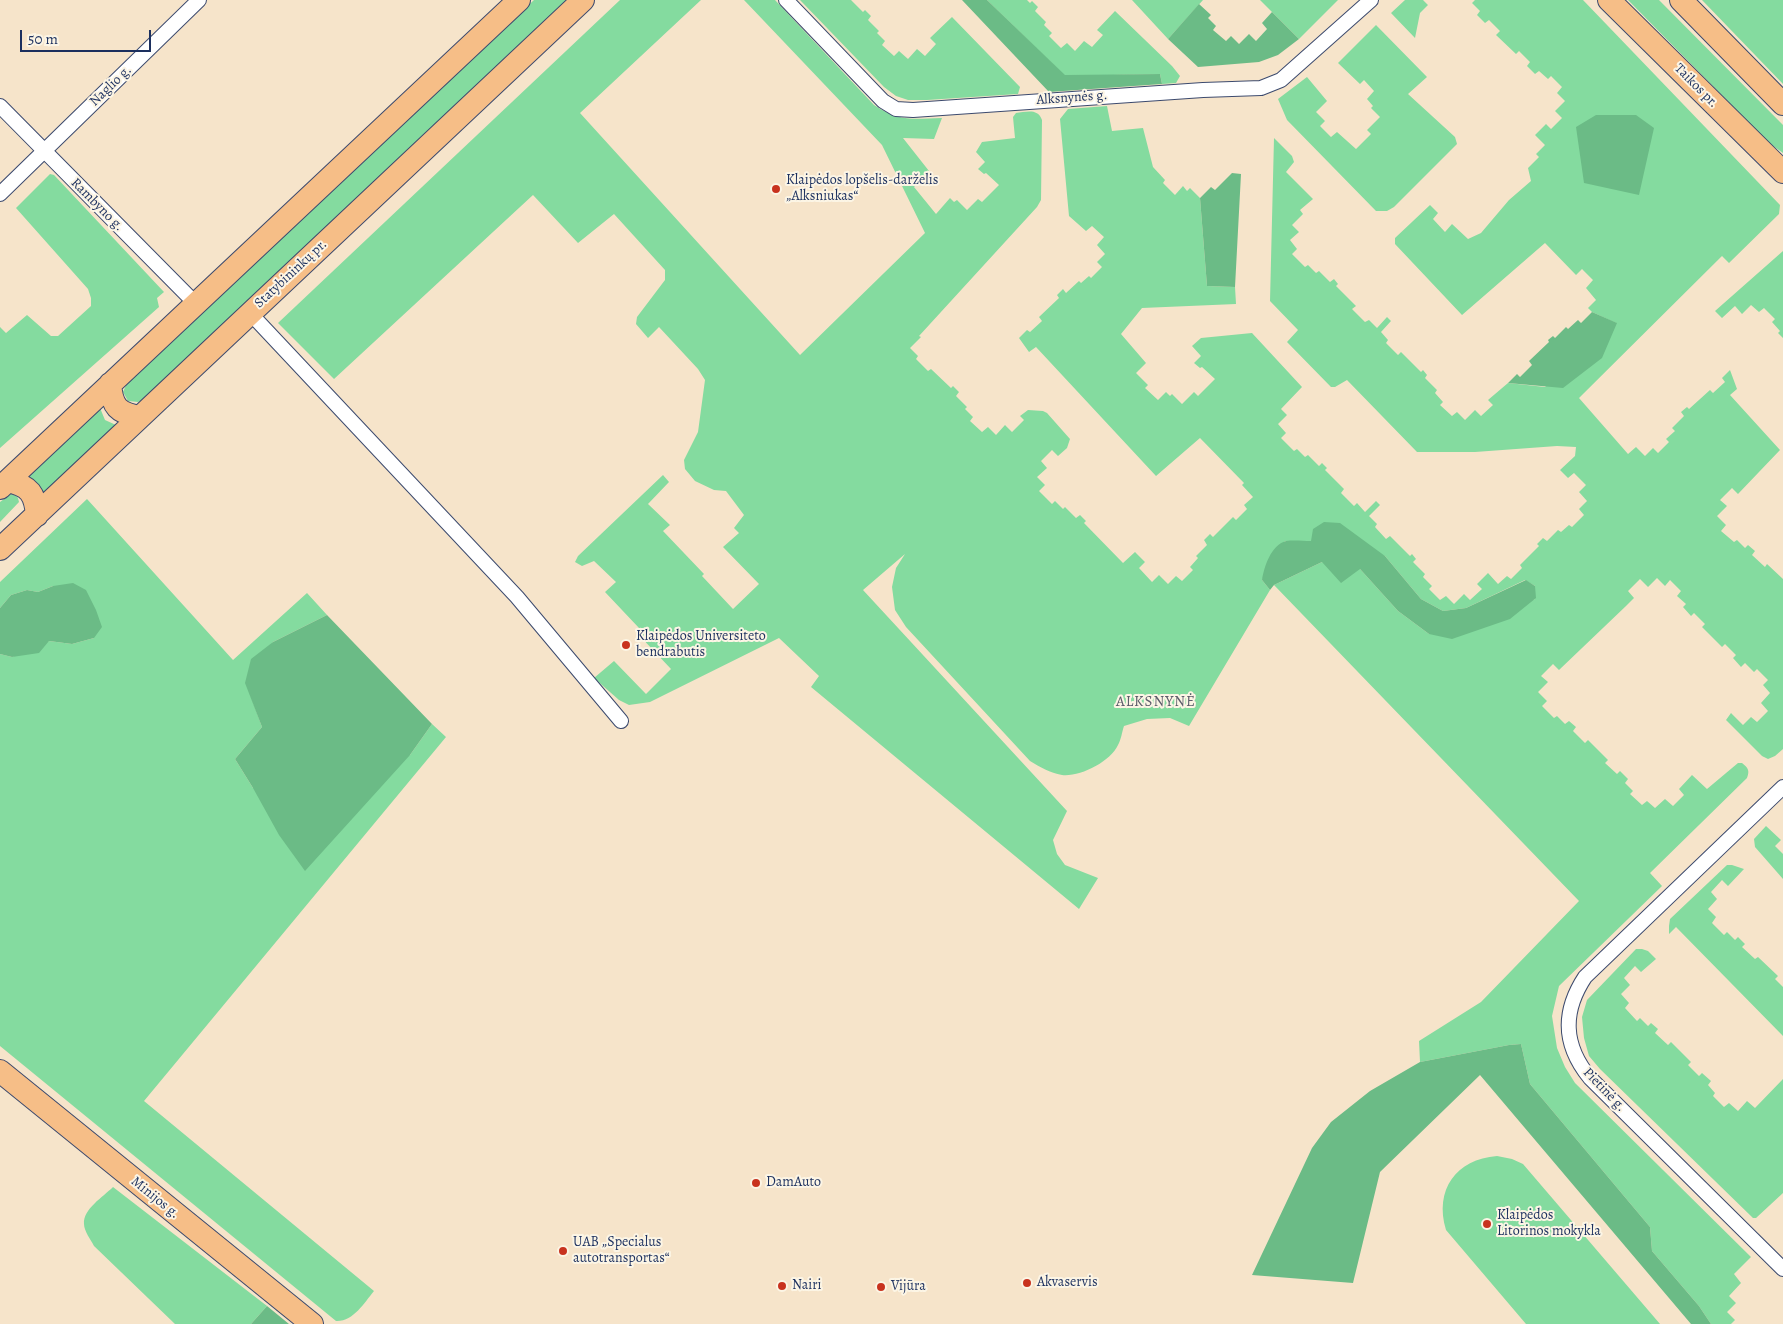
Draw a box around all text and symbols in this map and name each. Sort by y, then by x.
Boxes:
scale bar [22,20,154,52]
text: 50 m [28,29,58,49]
street label: Taikos pr. [1670,60,1722,112]
street label: Naglio g. [87,62,135,110]
street label: Alksnynės g. [1036,87,1108,109]
place label: Klaipėdos lopšelis-darželis „Alksniukas“ [786,173,938,206]
street label: Rambyno g. [67,175,127,235]
marker: Klaipėdos lopšelis-darželis „Alksniukas“ [770,183,782,195]
street label: Statybininkų pr. [251,236,331,312]
place label: Klaipėdos Universiteto bendrabutis [636,629,766,662]
marker: Klaipėdos Universiteto bendrabutis [620,639,632,651]
district label: ALKSNYNĖ [1115,693,1197,711]
street label: Pietinė g. [1579,1065,1629,1115]
street label: Minijos g. [127,1173,183,1223]
place label: DamAuto [766,1175,821,1191]
marker: DamAuto [750,1177,762,1189]
place label: Klaipėdos Litorinos mokykla [1497,1208,1601,1240]
marker: Klaipėdos Litorinos mokykla [1481,1218,1493,1230]
place label: UAB „Specialus autotransportas“ [573,1235,669,1268]
marker: UAB „Specialus autotransportas“ [557,1245,569,1257]
place label: Akvaservis [1037,1275,1098,1291]
marker: Akvaservis [1021,1277,1033,1289]
place label: Nairi [792,1278,822,1294]
place label: Vijūra [891,1279,926,1295]
marker: Nairi [776,1280,788,1292]
marker: Vijūra [875,1281,887,1293]

